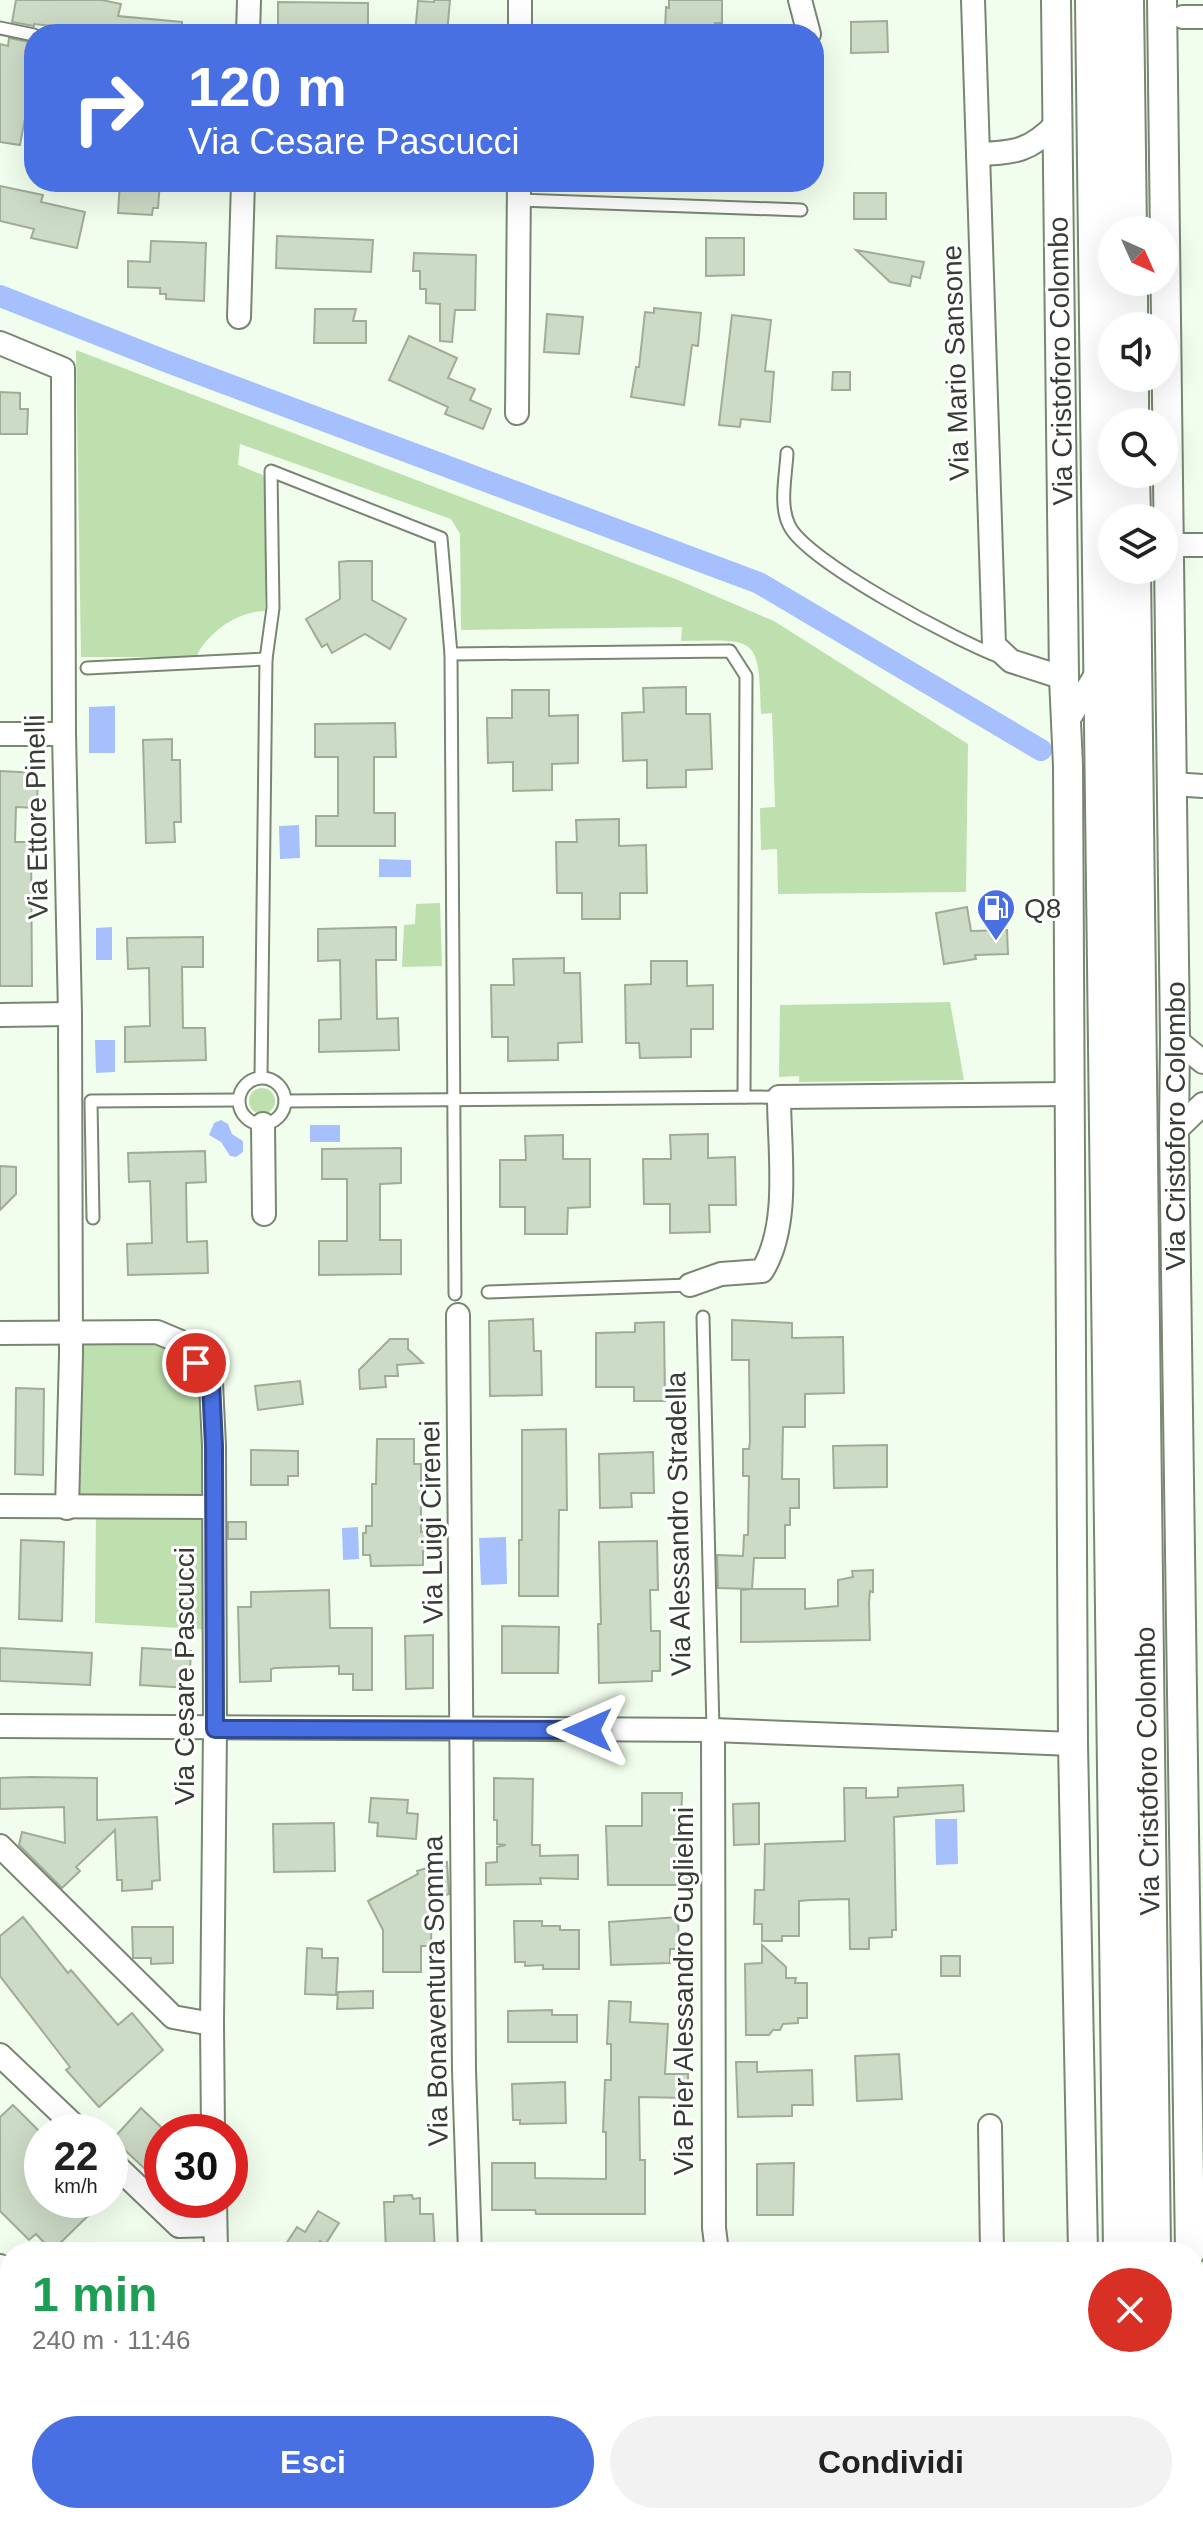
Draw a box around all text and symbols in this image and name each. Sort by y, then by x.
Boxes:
text: 120 m [188,55,347,118]
icon: right [56,56,160,160]
text: Via Cesare Pascucci [188,121,520,162]
street label: Via Cristoforo Colombo [1042,216,1079,506]
north arrow [1098,216,1178,296]
map controls [1098,216,1178,584]
street label: Via Mario Sansone [936,244,975,481]
button: sound [1098,312,1178,392]
button: search [1098,408,1178,488]
button: layers [1098,504,1178,584]
street label: Via Ettore Pinelli [19,714,54,920]
fuel station icon: Q8 [975,887,1017,942]
place label: Q8 [1024,893,1061,924]
street label: Via Cristoforo Colombo [1160,982,1191,1270]
pin [162,1329,230,1397]
icon: arrive [174,1341,218,1385]
street label: Via Alessandro Stradella [660,1371,697,1677]
street label: Via Luigi Cirenei [414,1420,449,1624]
street label: Via Cesare Pascucci [169,1547,200,1805]
street label: Via Cristoforo Colombo [1129,1626,1166,1916]
position arrow [546,1688,630,1772]
street label: Via Pier Alessandro Guglielmi [668,1807,699,2175]
street label: Via Bonaventura Somma [417,1835,454,2147]
speed limit sign: 30 [144,2114,248,2218]
text: 22 [54,2134,98,2178]
text: km/h [54,2175,98,2197]
text: 1 min [32,2268,157,2321]
button: close [1088,2268,1172,2352]
text: 240 m · 11:46 [32,2325,191,2355]
button: Esci [32,2416,594,2508]
button: Condividi [610,2416,1172,2508]

